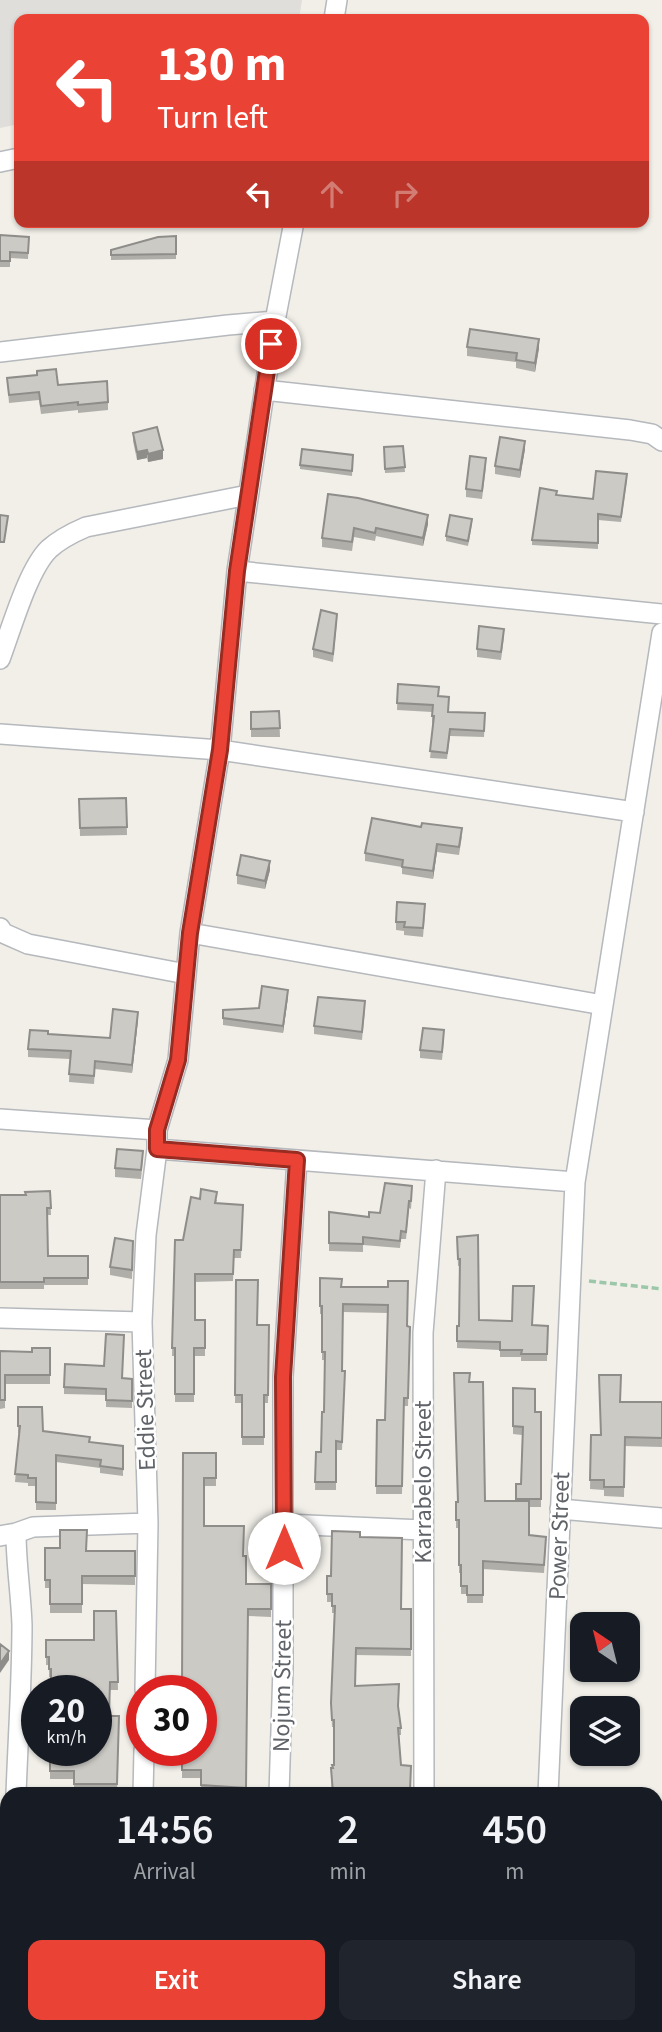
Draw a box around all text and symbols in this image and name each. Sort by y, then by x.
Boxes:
text: 130 m [157,30,286,100]
icon: left [42,42,133,133]
text: Turn left [157,95,268,141]
icon: left [240,175,278,213]
icon: ahead [313,175,351,213]
icon: right [386,175,424,213]
pin [241,314,301,374]
icon: arrive [252,325,290,363]
street label: Eddie Street [126,1349,165,1471]
street label: Karrabelo Street [406,1400,441,1564]
street label: Power Street [540,1471,579,1601]
position arrow [247,1511,321,1585]
north arrow [570,1612,640,1682]
map controls [570,1612,640,1766]
street label: Nojum Street [264,1620,301,1752]
speed limit sign: 30 [126,1675,217,1766]
text: 20 [48,1686,85,1736]
button: layers [570,1696,640,1766]
text: km/h [47,1725,86,1750]
text: 14:56 [116,1800,214,1860]
text: 2 [337,1800,359,1860]
text: 450 [483,1800,547,1860]
text: Arrival [134,1855,196,1888]
text: min [329,1855,367,1888]
text: m [505,1855,524,1888]
button: Exit [28,1940,325,2020]
button: Share [339,1940,635,2020]

